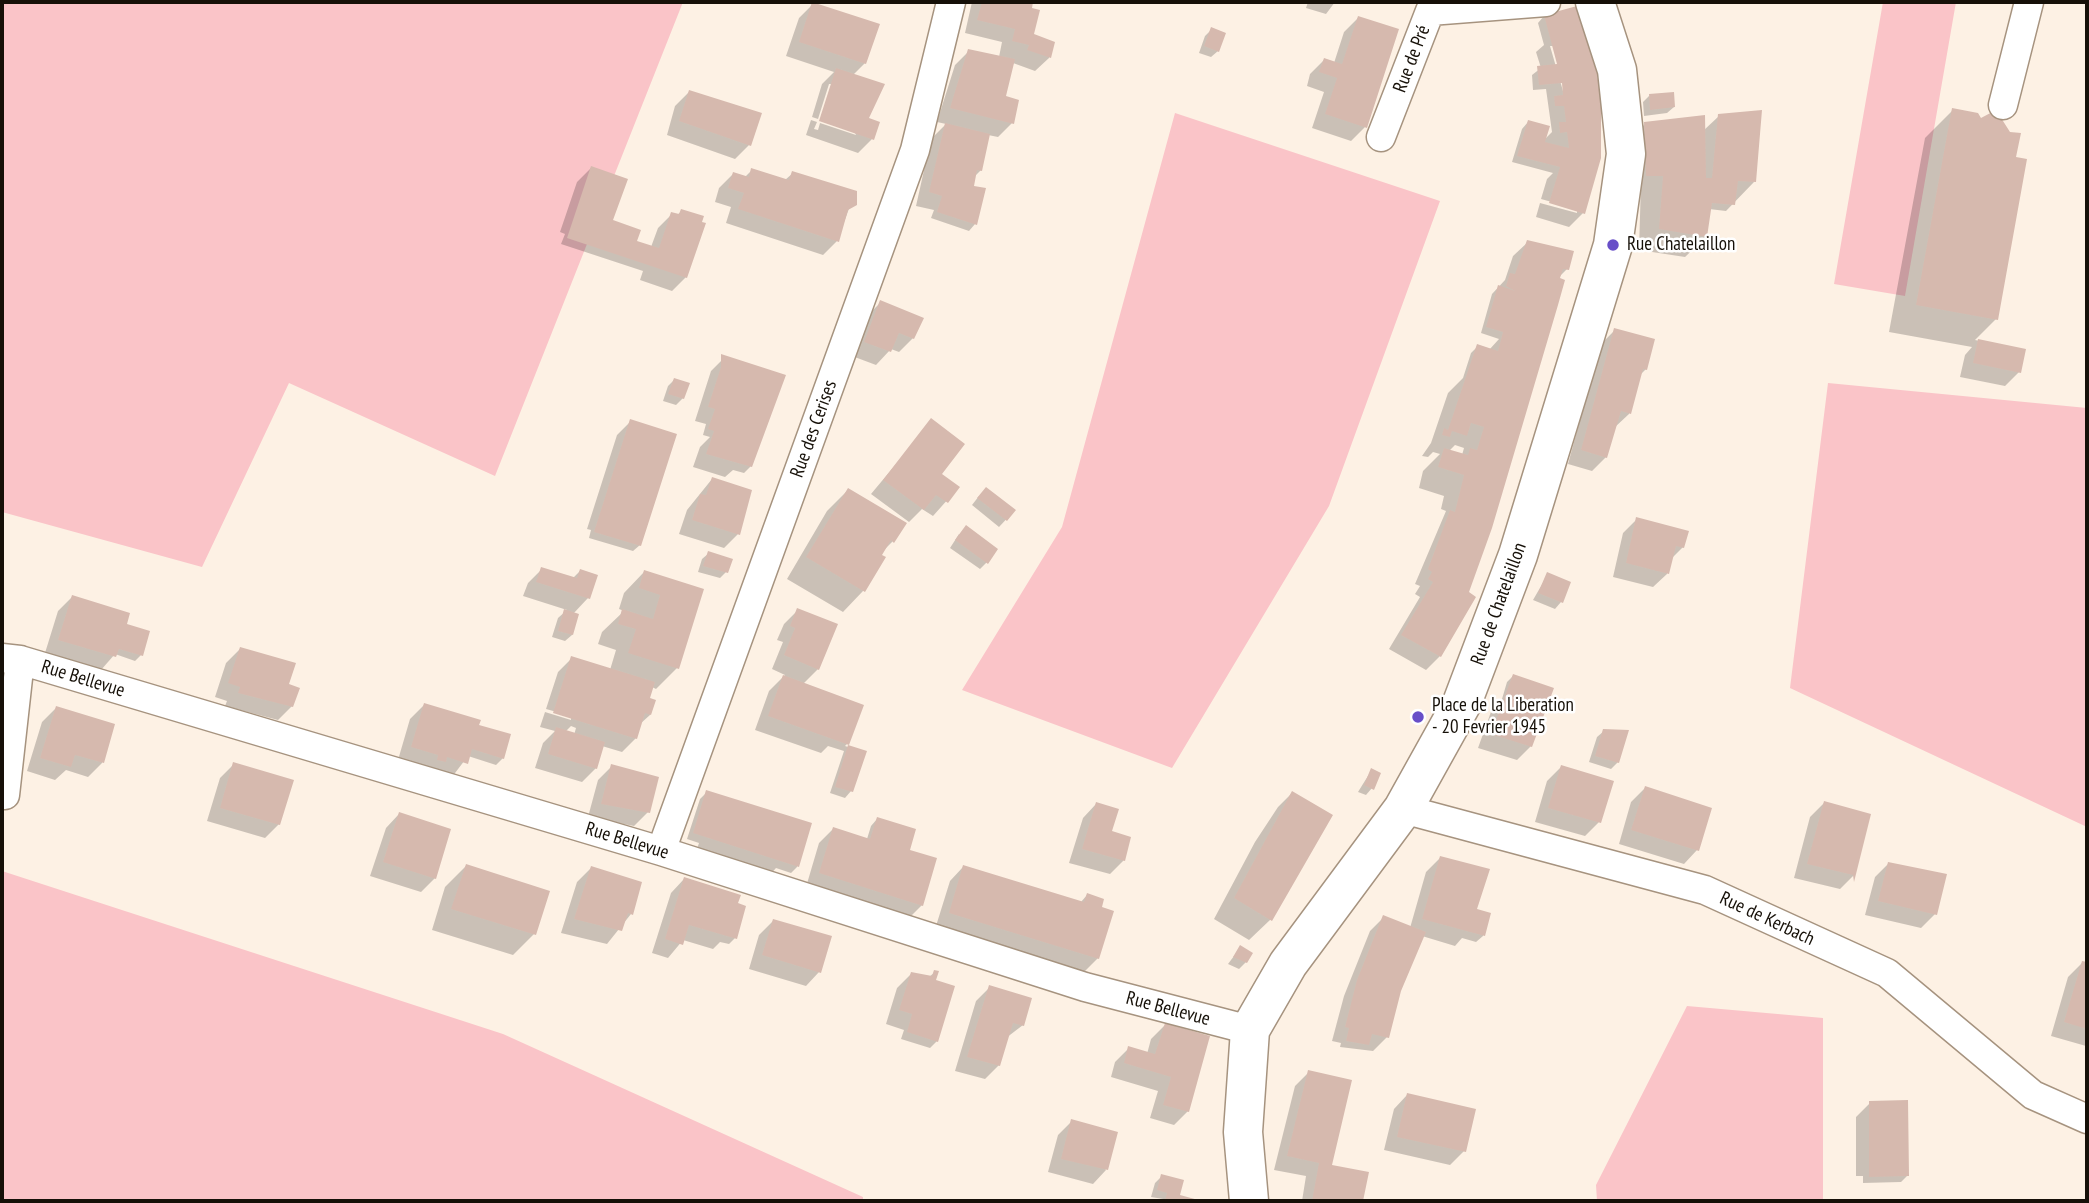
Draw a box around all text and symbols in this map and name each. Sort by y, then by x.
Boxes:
street label: Rue de Pré [1389,22,1435,96]
place label: Rue Chatelaillon [1627,234,1735,256]
marker: Rue Chatelaillon [1605,237,1621,253]
street label: Rue des Cerises [786,377,842,481]
street label: Rue de Chatelaillon [1466,540,1532,668]
street label: Rue Bellevue [39,656,127,702]
place label: Place de la Liberation - 20 Fevrier 1945 [1432,695,1574,739]
marker: Place de la Liberation - 20 Fevrier 1945 [1410,709,1426,725]
street label: Rue Bellevue [583,818,671,864]
street label: Rue de Kerbach [1716,887,1818,951]
street label: Rue Bellevue [1124,987,1212,1031]

